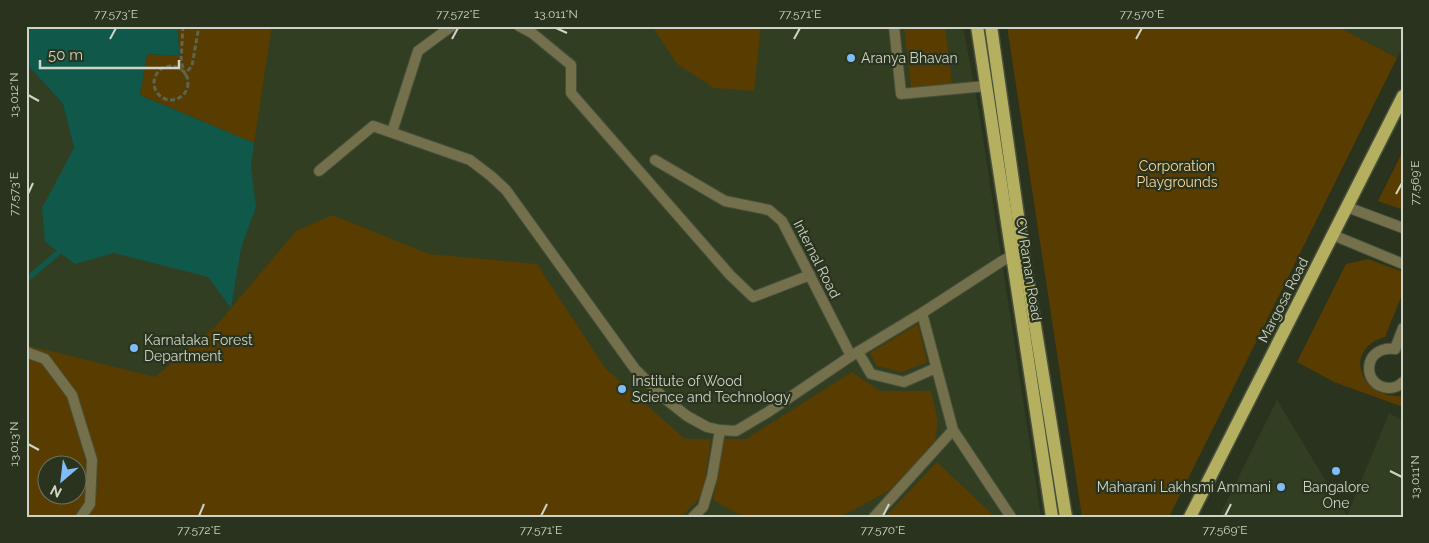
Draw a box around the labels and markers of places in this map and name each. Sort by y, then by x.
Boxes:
place label: Aranya Bhavan [861,50,958,66]
marker: Aranya Bhavan [845,52,857,64]
place label: Karnataka Forest Department [144,332,253,364]
marker: Karnataka Forest Department [128,342,140,354]
place label: Institute of Wood Science and Technology [632,373,791,405]
marker: Institute of Wood Science and Technology [616,383,628,395]
marker: Bangalore One [1330,465,1342,477]
place label: Maharani Lakhsmi Ammani [1097,479,1271,495]
place label: Bangalore One [1303,479,1369,511]
marker: Maharani Lakhsmi Ammani [1275,481,1287,493]

